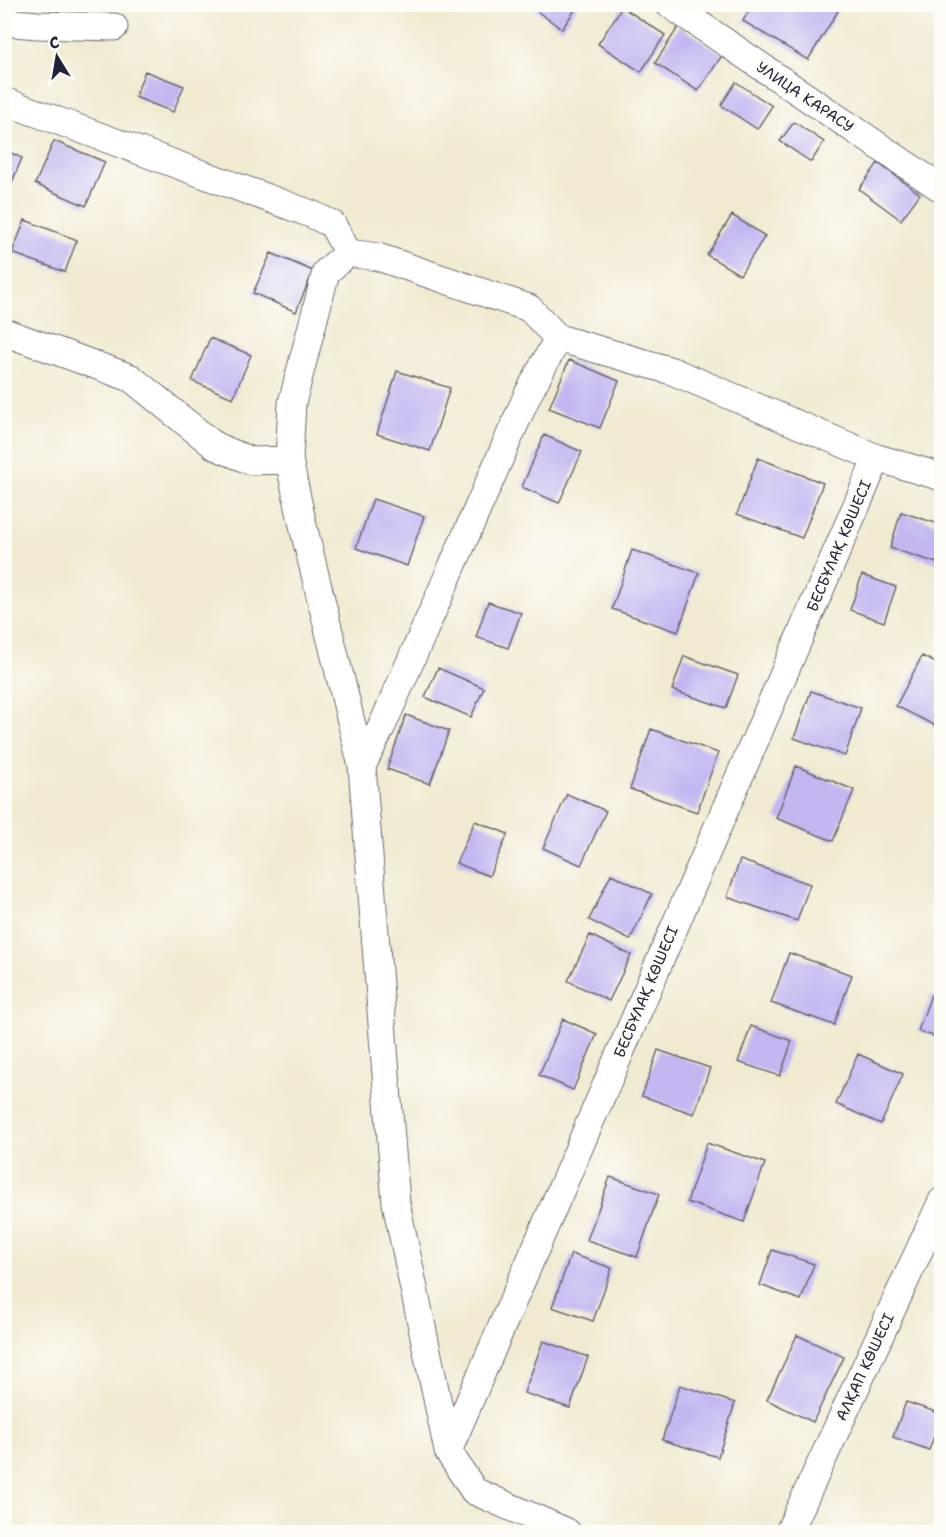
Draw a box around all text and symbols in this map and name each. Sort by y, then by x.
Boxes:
north arrow [27,27,87,87]
text: С [47,31,61,54]
street label: УЛИЦА КАРАСУ [752,57,858,137]
street label: БЕСБҰЛАҚ КӨШЕСІ [802,477,876,615]
street label: БЕСБҰЛАҚ КӨШЕСІ [609,923,683,1061]
street label: АЛҚАП КӨШЕСІ [831,1310,899,1424]

